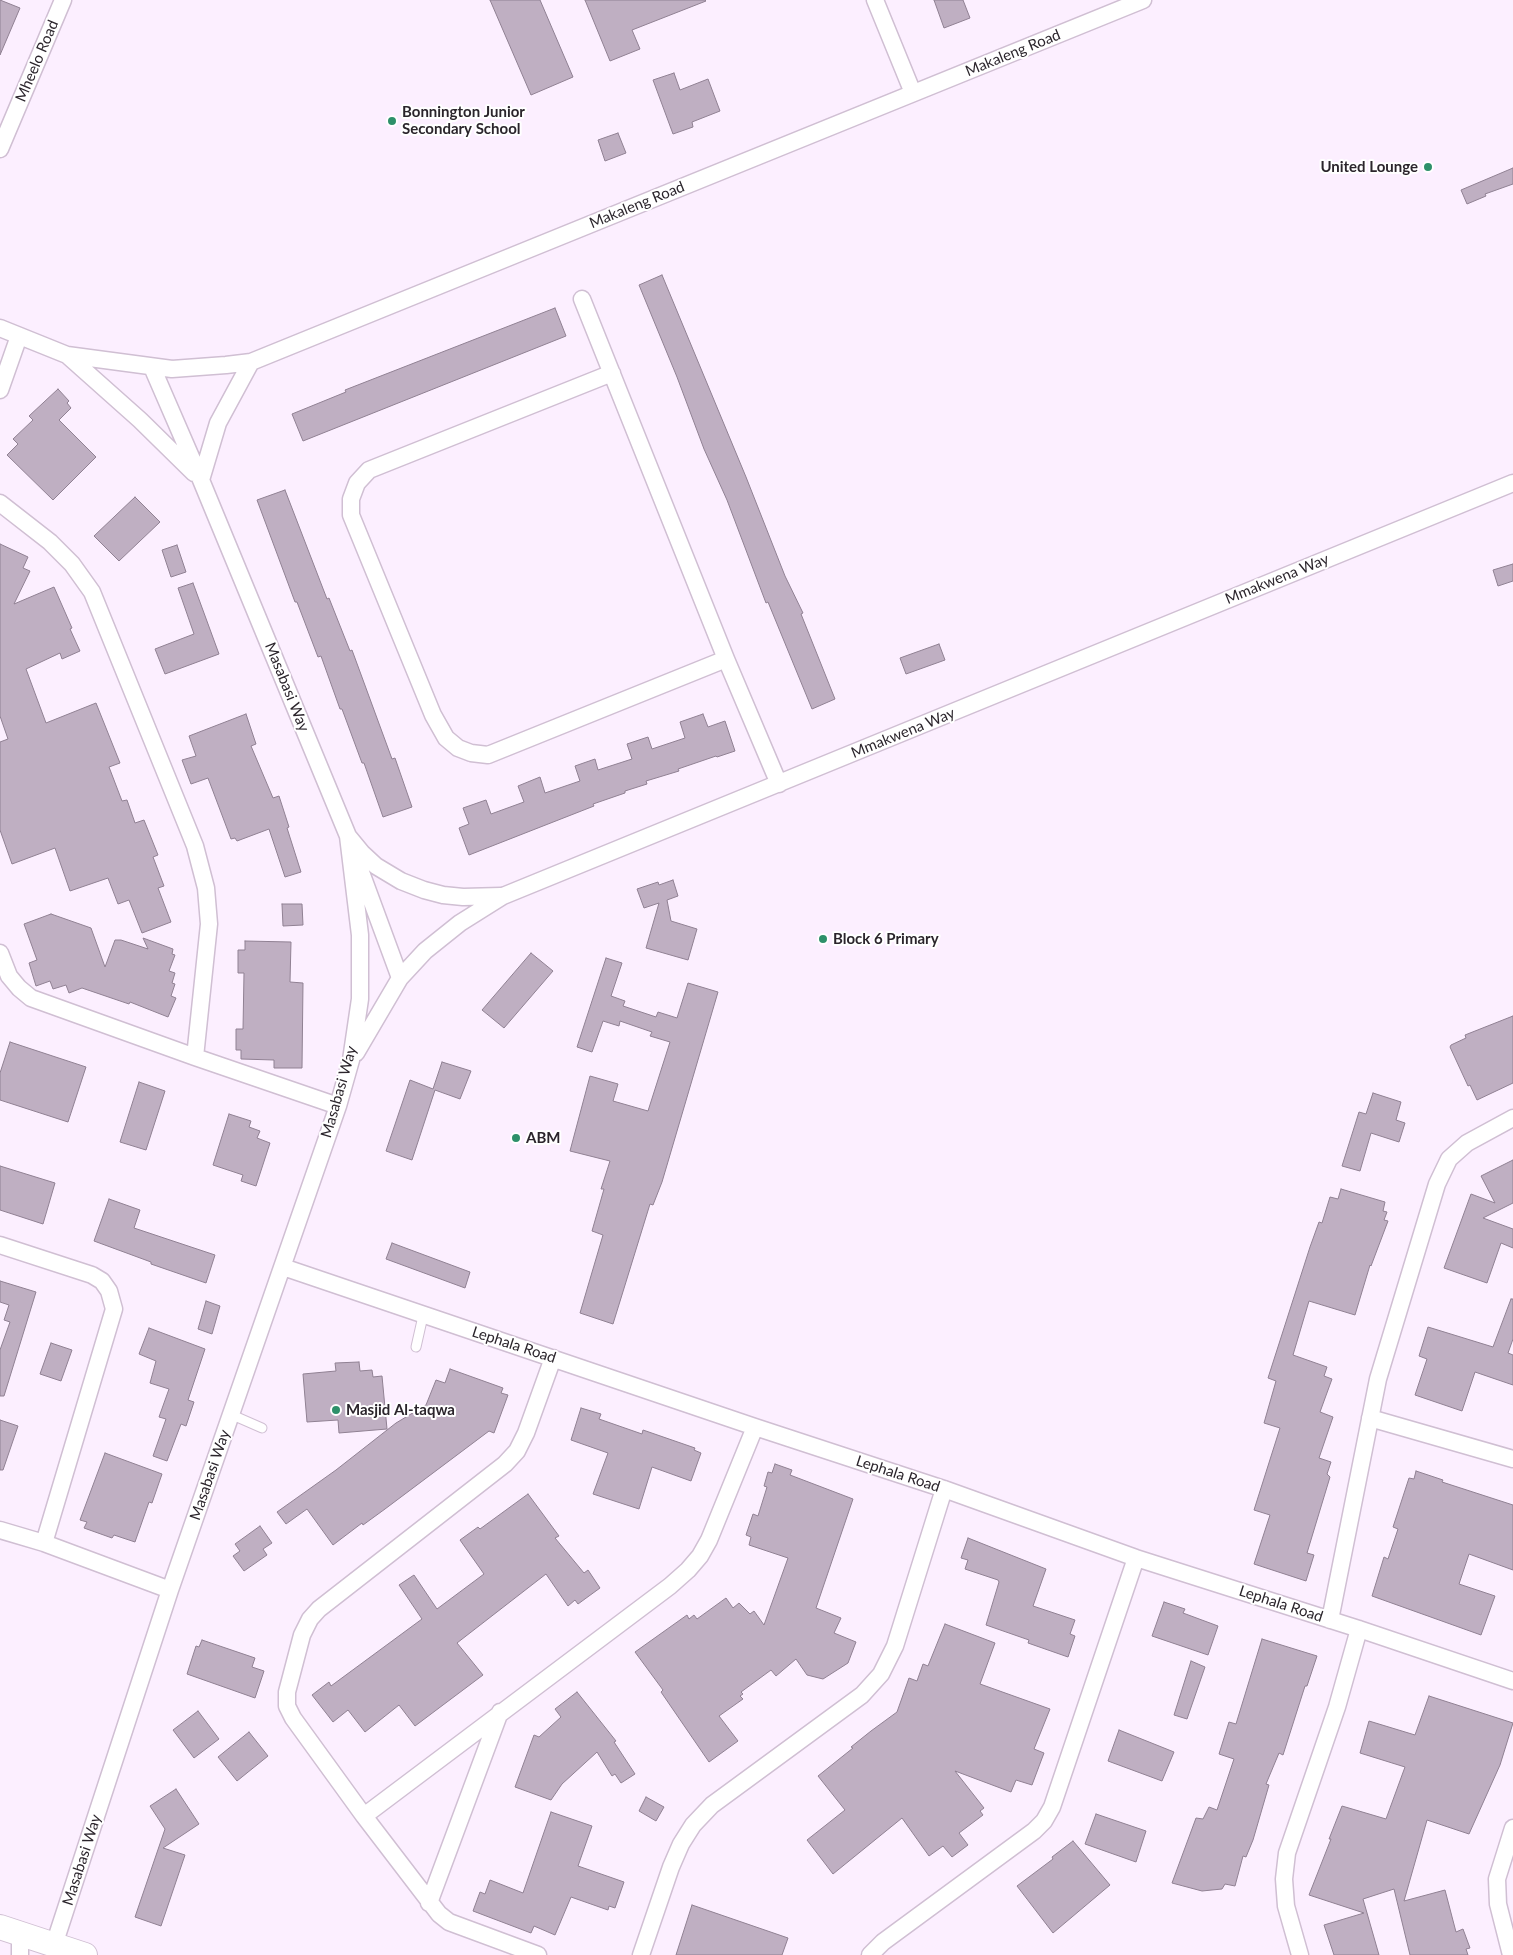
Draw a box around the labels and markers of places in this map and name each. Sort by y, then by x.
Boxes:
place label: Bonnington Junior Secondary School [402,103,525,138]
marker: Bonnington Junior Secondary School [386,115,398,127]
place label: United Lounge [1320,158,1418,176]
marker: United Lounge [1422,161,1434,173]
place label: Block 6 Primary [833,930,939,948]
marker: Block 6 Primary [817,933,829,945]
place label: ABM [526,1129,560,1147]
marker: ABM [510,1132,522,1144]
place label: Masjid Al-taqwa [346,1401,455,1419]
marker: Masjid Al-taqwa [330,1404,342,1416]

